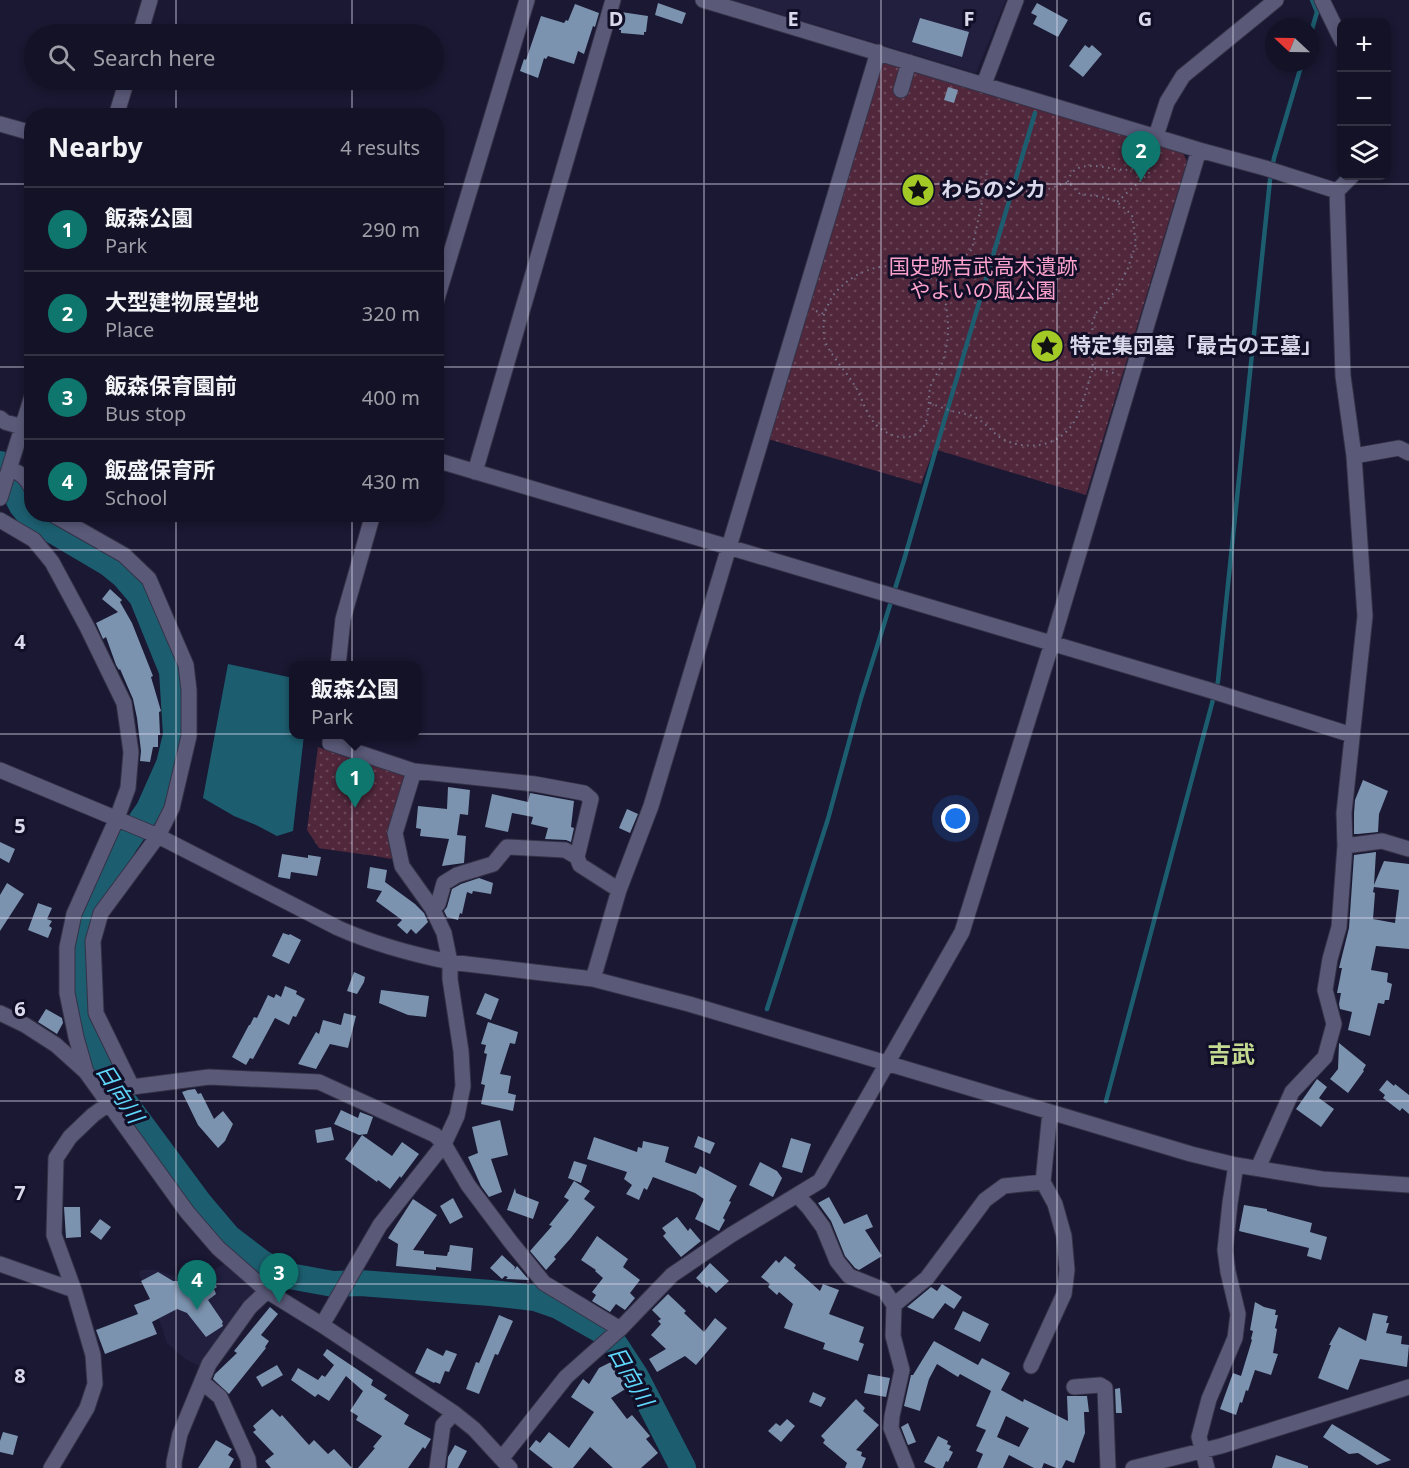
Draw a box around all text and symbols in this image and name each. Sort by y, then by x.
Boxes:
text: D [609,5,623,32]
text: E [787,5,799,32]
text: F [964,5,974,32]
text: G [1138,5,1152,32]
north arrow [1265,18,1319,72]
map controls [1337,18,1391,180]
button: + [1337,18,1391,72]
search box [24,24,444,90]
icon: search [45,41,78,74]
text: Search here [93,42,215,72]
button: − [1337,72,1391,126]
button: layers [1337,126,1391,180]
text: Nearby [48,129,143,165]
pin: 2 [1122,132,1160,181]
text: 4 results [340,134,420,161]
place icon: わらのシカ [900,172,936,208]
place label: わらのシカ [941,175,1046,203]
text: 飯森公園 [105,202,193,232]
text: 1 [62,216,73,243]
text: 290 m [362,216,420,243]
text: Park [105,232,147,259]
park label: 国史跡吉武高木遺跡 やよいの風公園 [889,252,1078,304]
text: 大型建物展望地 [105,286,259,316]
text: 2 [62,300,73,327]
text: 320 m [362,300,420,327]
text: Place [105,316,154,343]
place icon: 特定集団墓「最古の王墓」 [1029,328,1065,364]
place label: 特定集団墓「最古の王墓」 [1070,331,1322,359]
text: 飯森保育園前 [105,370,237,400]
text: 3 [62,384,73,411]
text: 400 m [362,384,420,411]
text: Bus stop [105,400,186,427]
text: 飯盛保育所 [105,454,215,484]
text: 4 [62,468,73,495]
text: 430 m [362,468,420,495]
text: School [105,484,167,511]
text: 4 [14,628,26,655]
popup [289,661,421,739]
text: 飯森公園 [311,673,399,703]
text: Park [311,703,353,730]
pin: 1 [336,758,374,808]
your location [941,804,970,833]
text: 5 [14,812,26,839]
text: 6 [14,995,26,1022]
district label: 吉武 [1207,1037,1255,1070]
water label: 日向川 [90,1057,152,1130]
text: 7 [14,1179,26,1206]
pin: 3 [260,1254,298,1303]
pin: 4 [178,1260,216,1310]
water label: 日向川 [602,1339,662,1413]
text: 8 [14,1362,26,1389]

